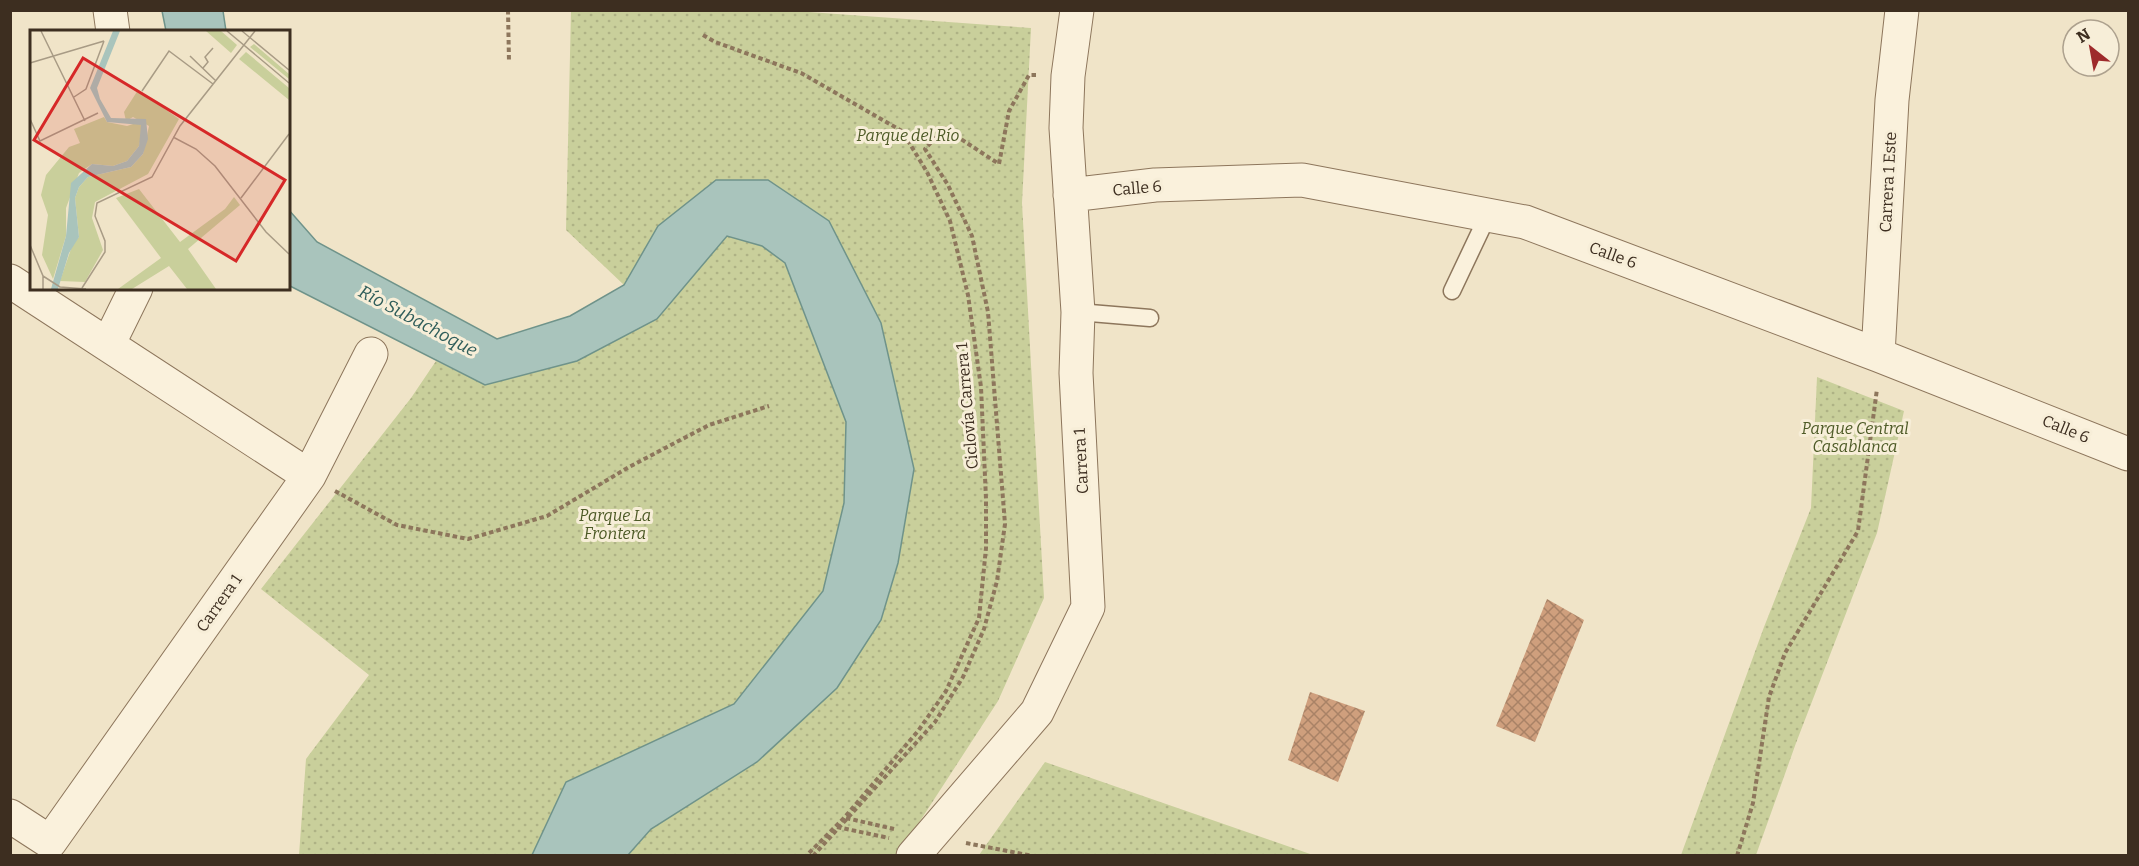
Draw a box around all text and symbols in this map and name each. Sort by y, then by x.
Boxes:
north arrow [2061,18,2121,78]
text: N [2073,24,2094,47]
inset map [30,30,290,290]
park label: Parque del Río [857,126,960,145]
street label: Carrera 1 Este [1876,131,1900,233]
street label: Calle 6 [1112,176,1162,200]
street label: Calle 6 [1587,238,1639,272]
water label: Río Subachoque [355,280,481,362]
street label: Ciclovía Carrera 1 [952,341,982,470]
street label: Calle 6 [2040,411,2092,447]
park label: Parque Central Casablanca [1801,419,1909,456]
street label: Carrera 1 [1070,427,1092,494]
park label: Parque La Frontera [579,506,651,543]
street label: Carrera 1 [192,570,246,636]

